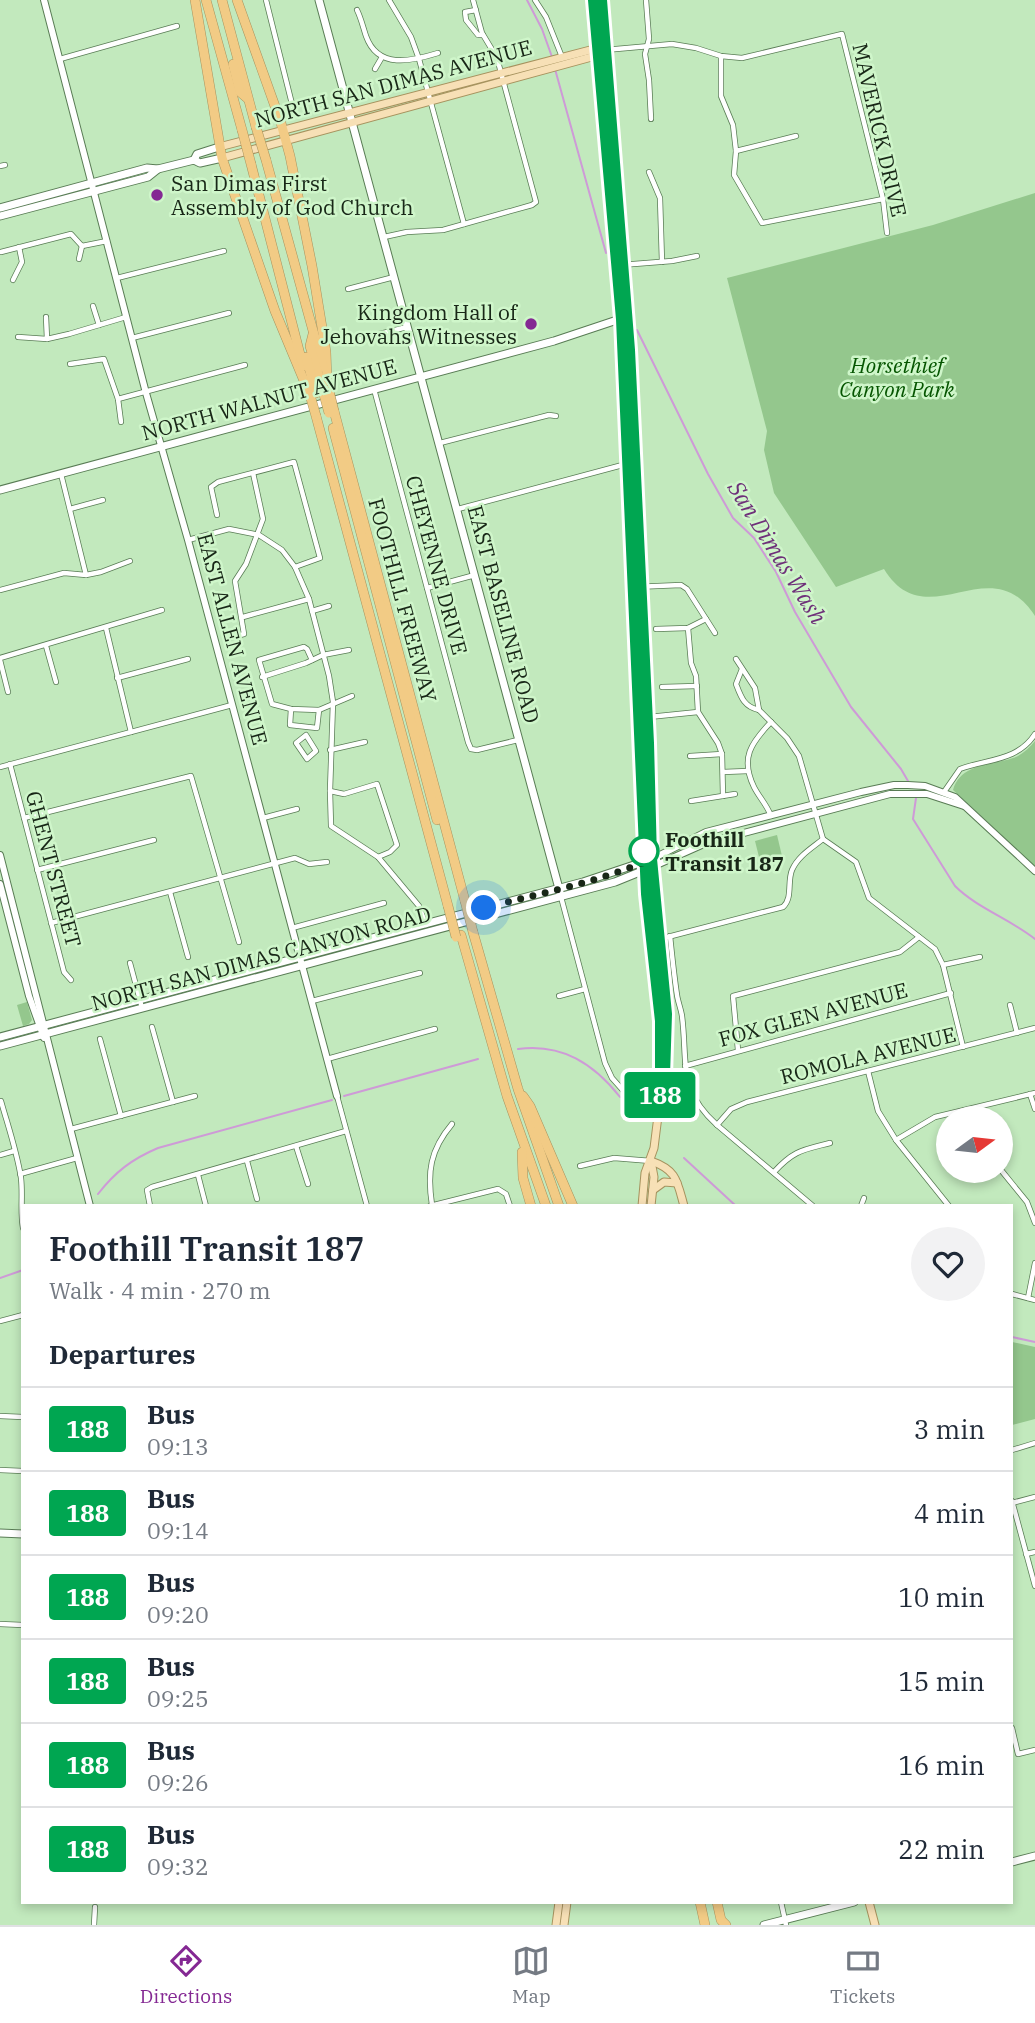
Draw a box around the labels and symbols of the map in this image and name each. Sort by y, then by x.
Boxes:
street label: NORTH SAN DIMAS AVENUE [251,32,535,134]
street label: MAVERICK DRIVE [846,40,914,220]
place label: San Dimas First Assembly of God Church [171,169,414,221]
marker: San Dimas First Assembly of God Church [149,187,165,203]
place label: Kingdom Hall of Jehovahs Witnesses [320,298,519,350]
marker: Kingdom Hall of Jehovahs Witnesses [523,316,539,332]
street label: NORTH WALNUT AVENUE [138,351,400,447]
park label: Horsethief Canyon Park [839,351,956,403]
street label: CHEYENNE DRIVE [400,472,474,658]
water label: San Dimas Wash [721,474,834,630]
street label: FOOTHILL FREEWAY [362,495,444,705]
street label: EAST BASELINE ROAD [461,502,547,726]
street label: EAST ALLEN AVENUE [191,530,275,748]
street label: GHENT STREET [20,788,88,950]
place label: Foothill Transit 187 [665,825,784,877]
marker: Foothill Transit 187 [629,836,659,866]
your location [466,890,501,925]
street label: NORTH SAN DIMAS CANYON ROAD [88,899,434,1017]
street label: FOX GLEN AVENUE [715,975,911,1053]
street label: ROMOLA AVENUE [777,1020,959,1090]
line badge: 188 [620,1072,700,1118]
north arrow [936,1106,1013,1183]

